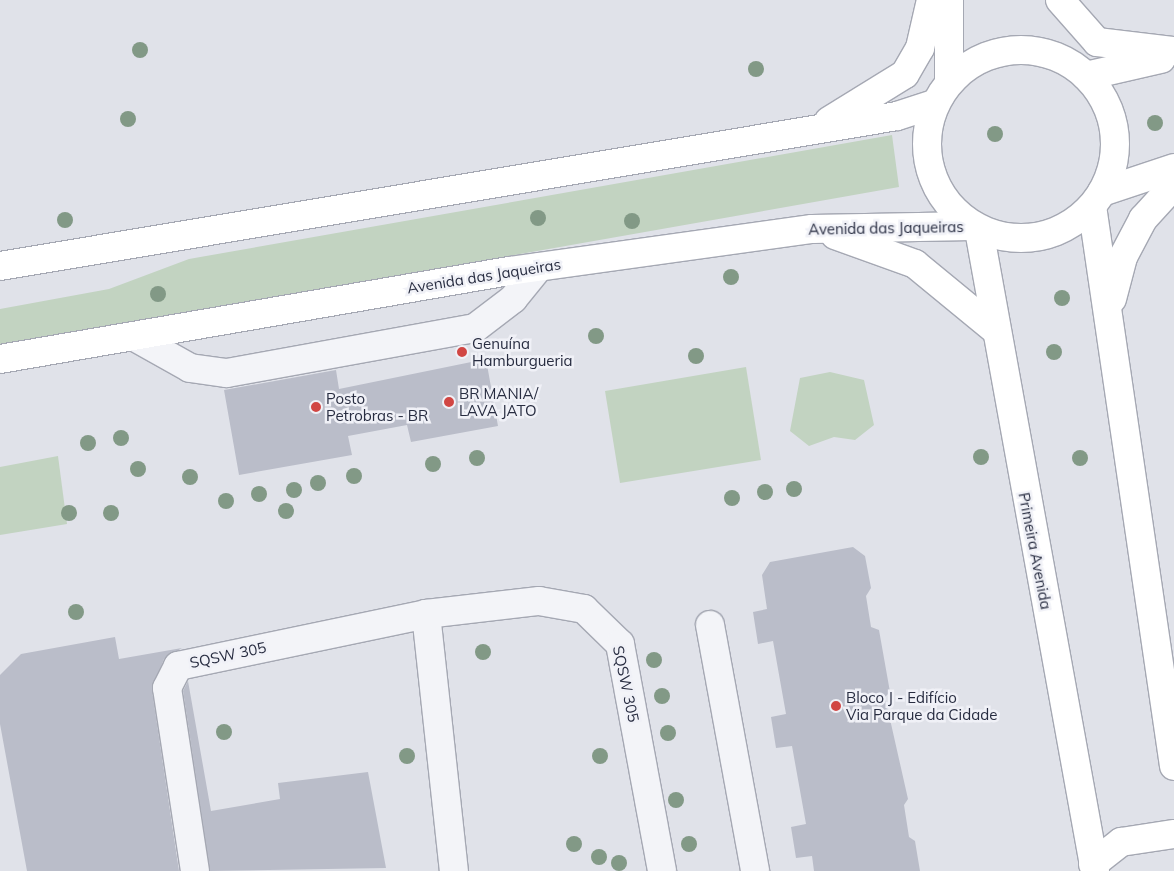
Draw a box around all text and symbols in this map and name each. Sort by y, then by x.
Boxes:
street label: Avenida das Jaqueiras [808,218,964,238]
street label: Avenida das Jaqueiras [406,255,562,297]
place label: Genuína Hamburgueria [472,334,573,369]
marker: Genuína Hamburgueria [456,346,468,358]
place label: BR MANIA/ LAVA JATO [459,384,538,419]
place label: Posto Petrobras - BR [326,389,428,424]
marker: BR MANIA/ LAVA JATO [443,396,455,408]
marker: Posto Petrobras - BR [310,401,322,413]
street label: Primeira Avenida [1015,491,1055,611]
street label: SQSW 305 [188,638,268,672]
street label: SQSW 305 [609,644,643,724]
place label: Bloco J - Edifício Via Parque da Cidade [846,688,997,723]
marker: Bloco J - Edifício Via Parque da Cidade [830,700,842,712]

